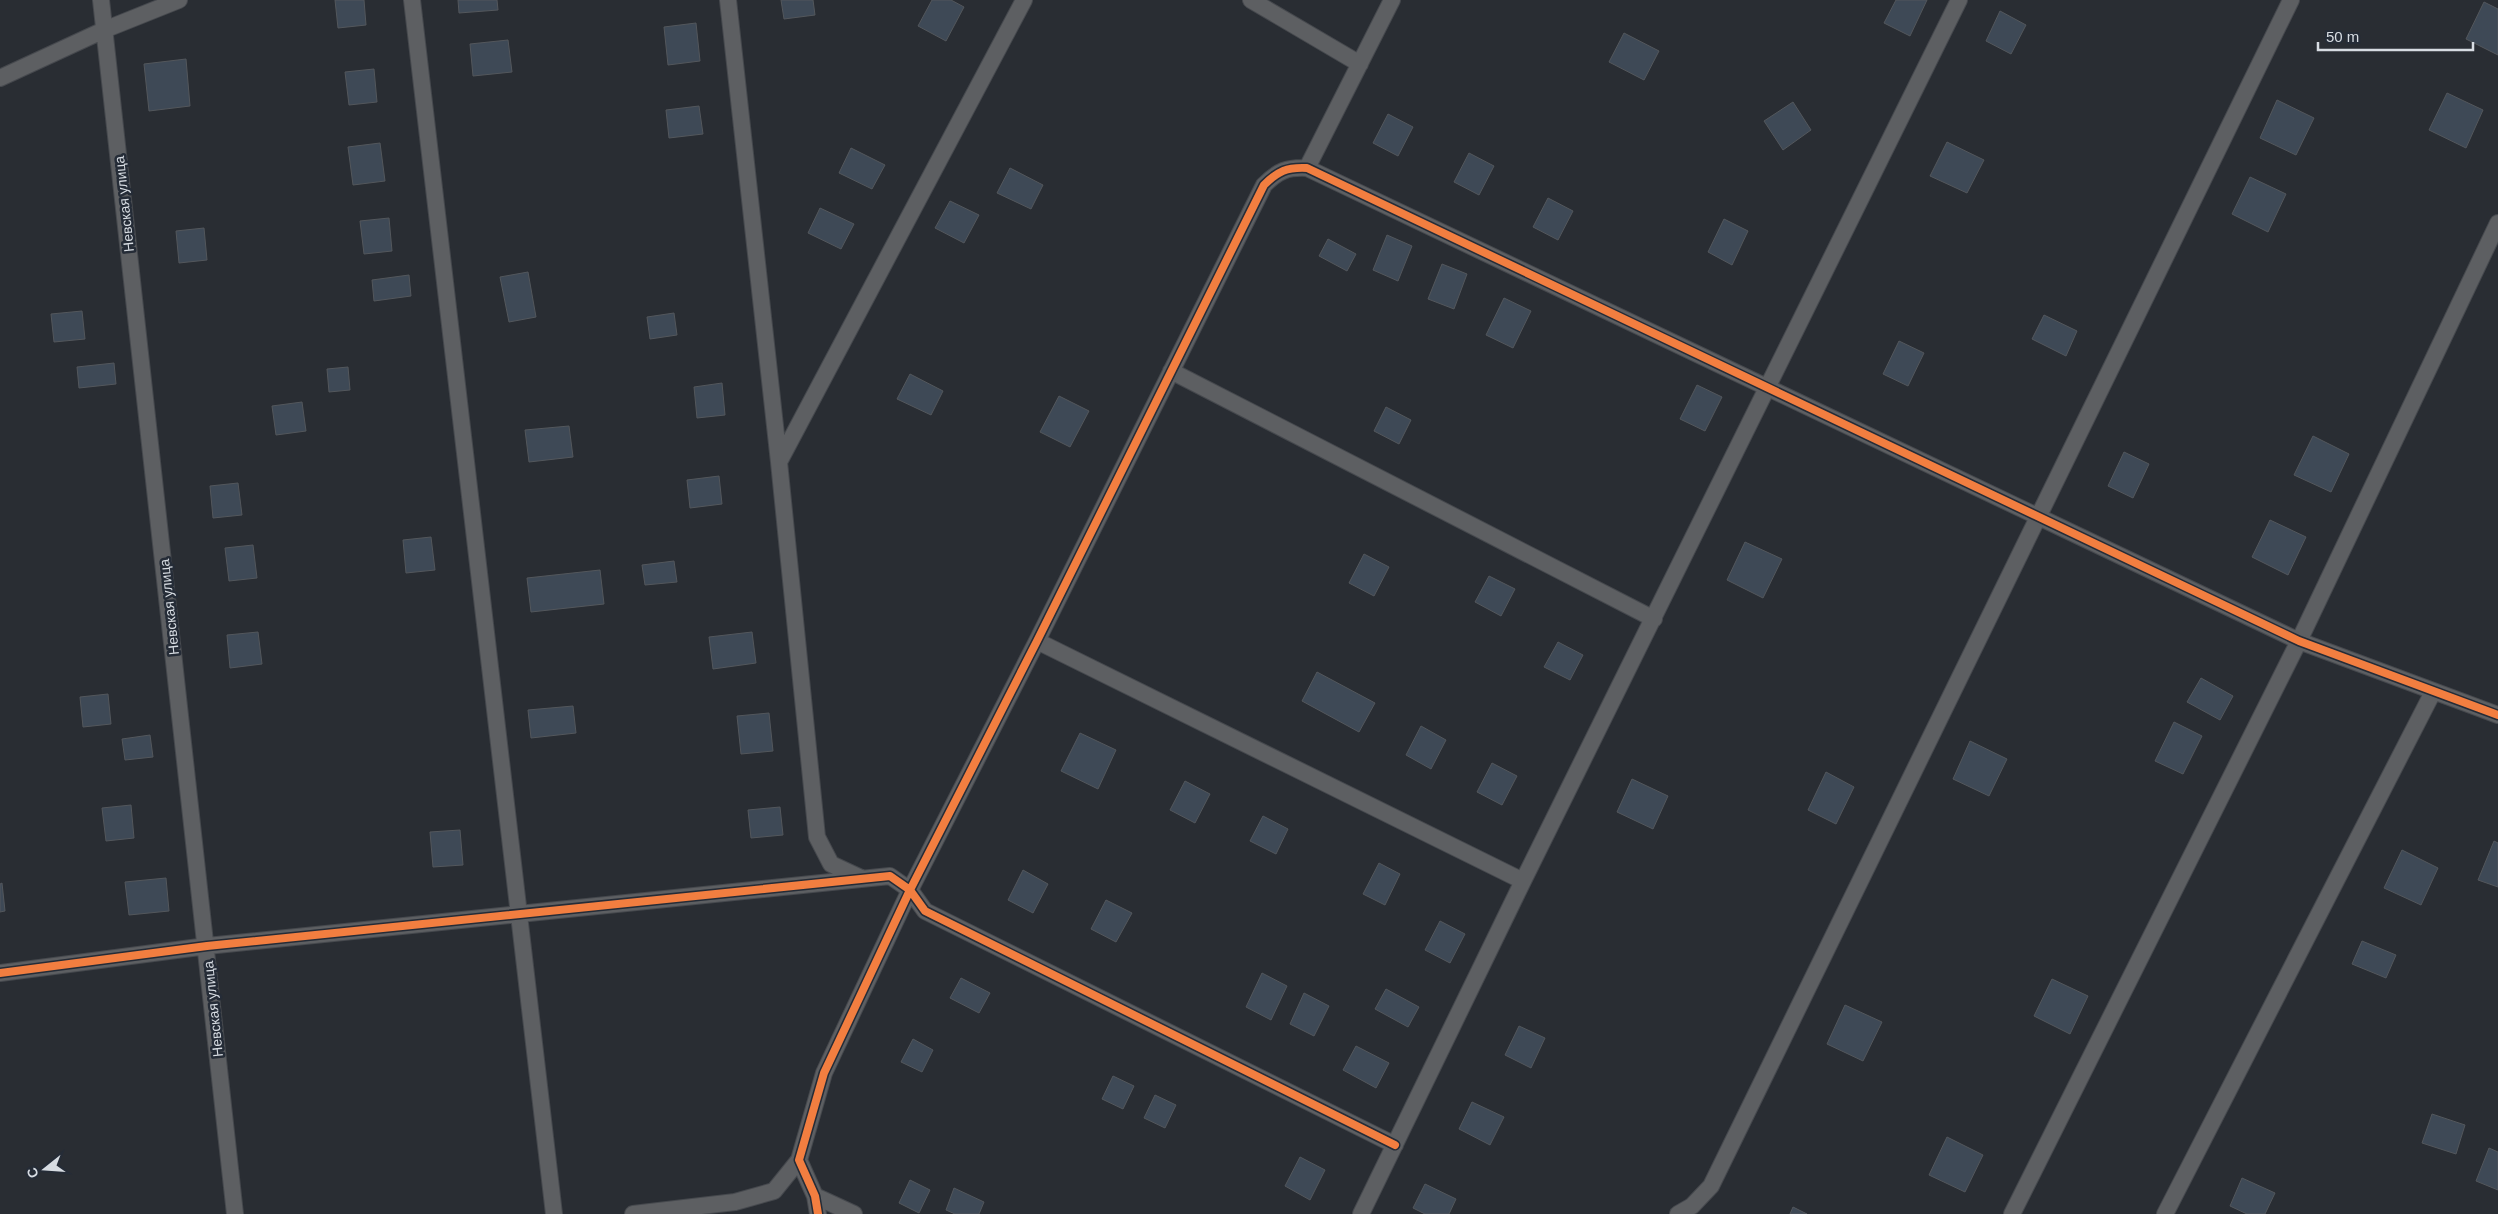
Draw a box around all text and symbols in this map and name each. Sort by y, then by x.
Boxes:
scale bar [2318,20,2473,52]
text: 50 m [2326,28,2359,45]
street label: Невская улица [111,155,137,253]
street label: Невская улица [156,558,182,656]
street label: Невская улица [200,960,226,1058]
north arrow [20,1144,70,1194]
text: С [23,1166,42,1180]

